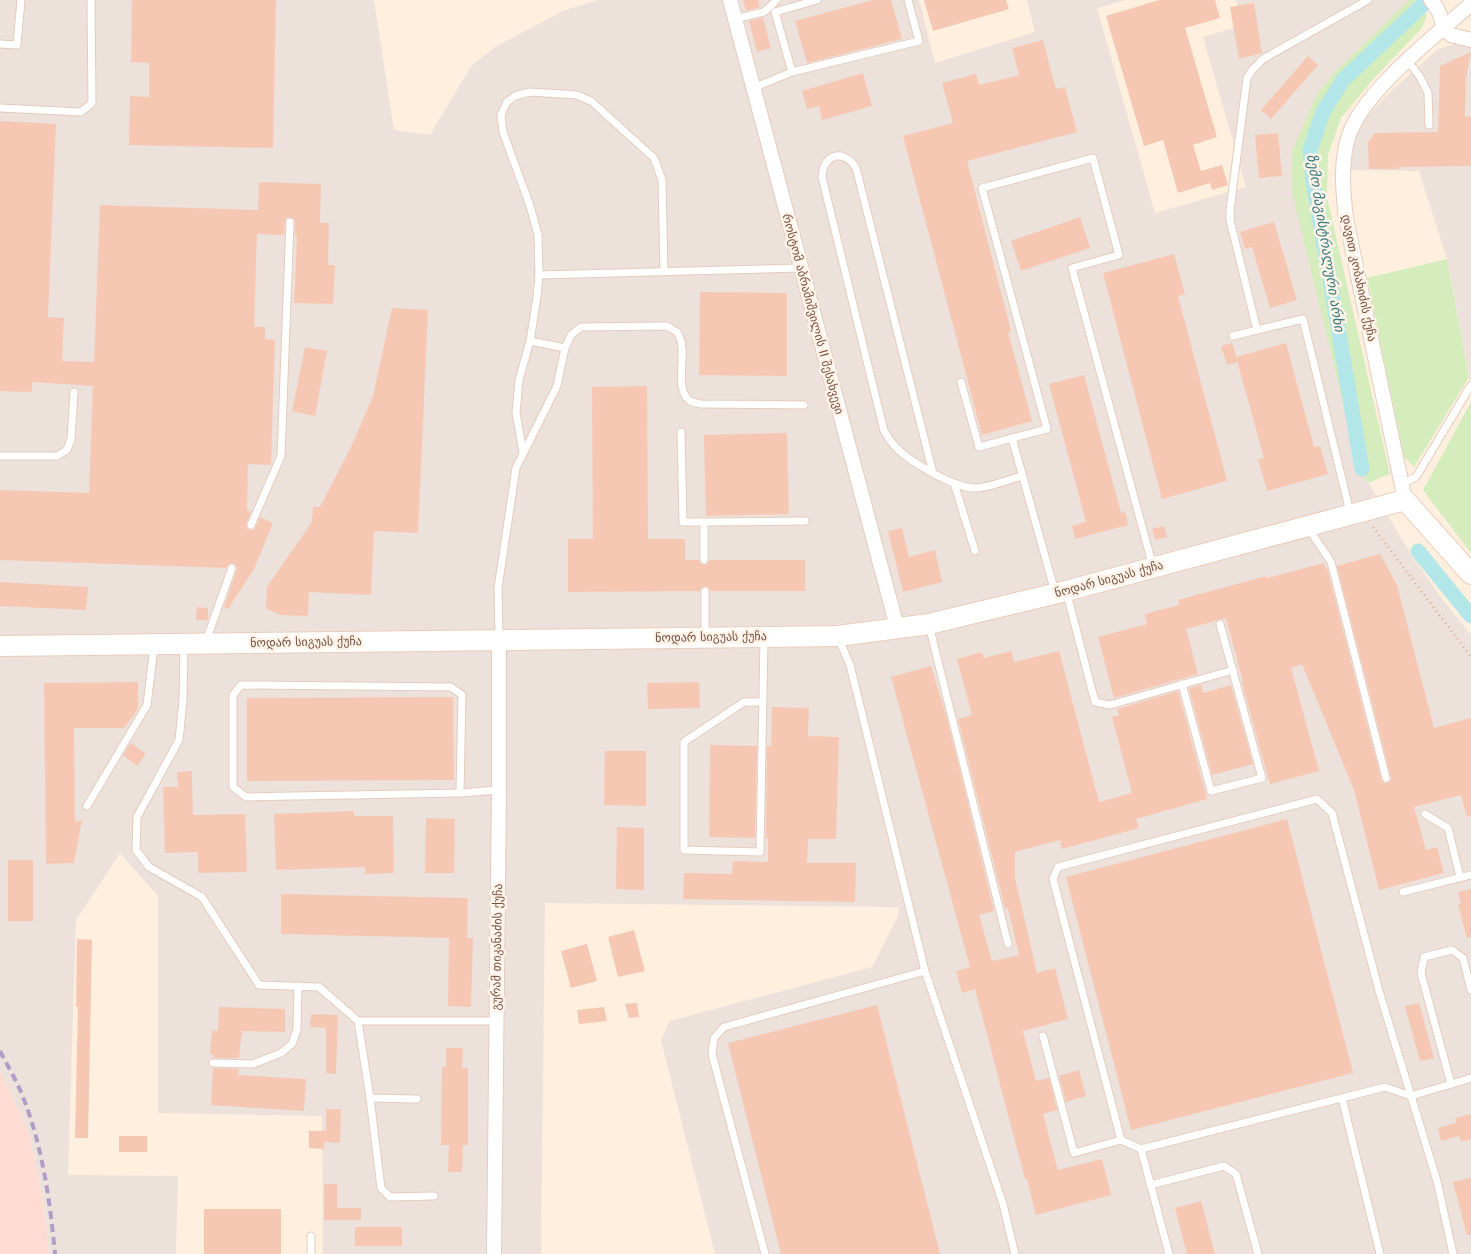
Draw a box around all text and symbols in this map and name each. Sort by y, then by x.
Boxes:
water label: ზემო მაგისტრალური არხი [1304,153,1348,334]
street label: როსტომ აბრამიშვილის II შესახვევი [779,212,847,416]
street label: დავით კობახიძის ქუჩა [1339,213,1379,343]
street label: ნოდარ სიგუას ქუჩა [1053,558,1165,600]
street label: ნოდარ სიგუას ქუჩა [655,629,767,645]
street label: ნოდარ სიგუას ქუჩა [250,634,362,650]
street label: გურამ თიკანაძის ქუჩა [489,884,505,1010]

